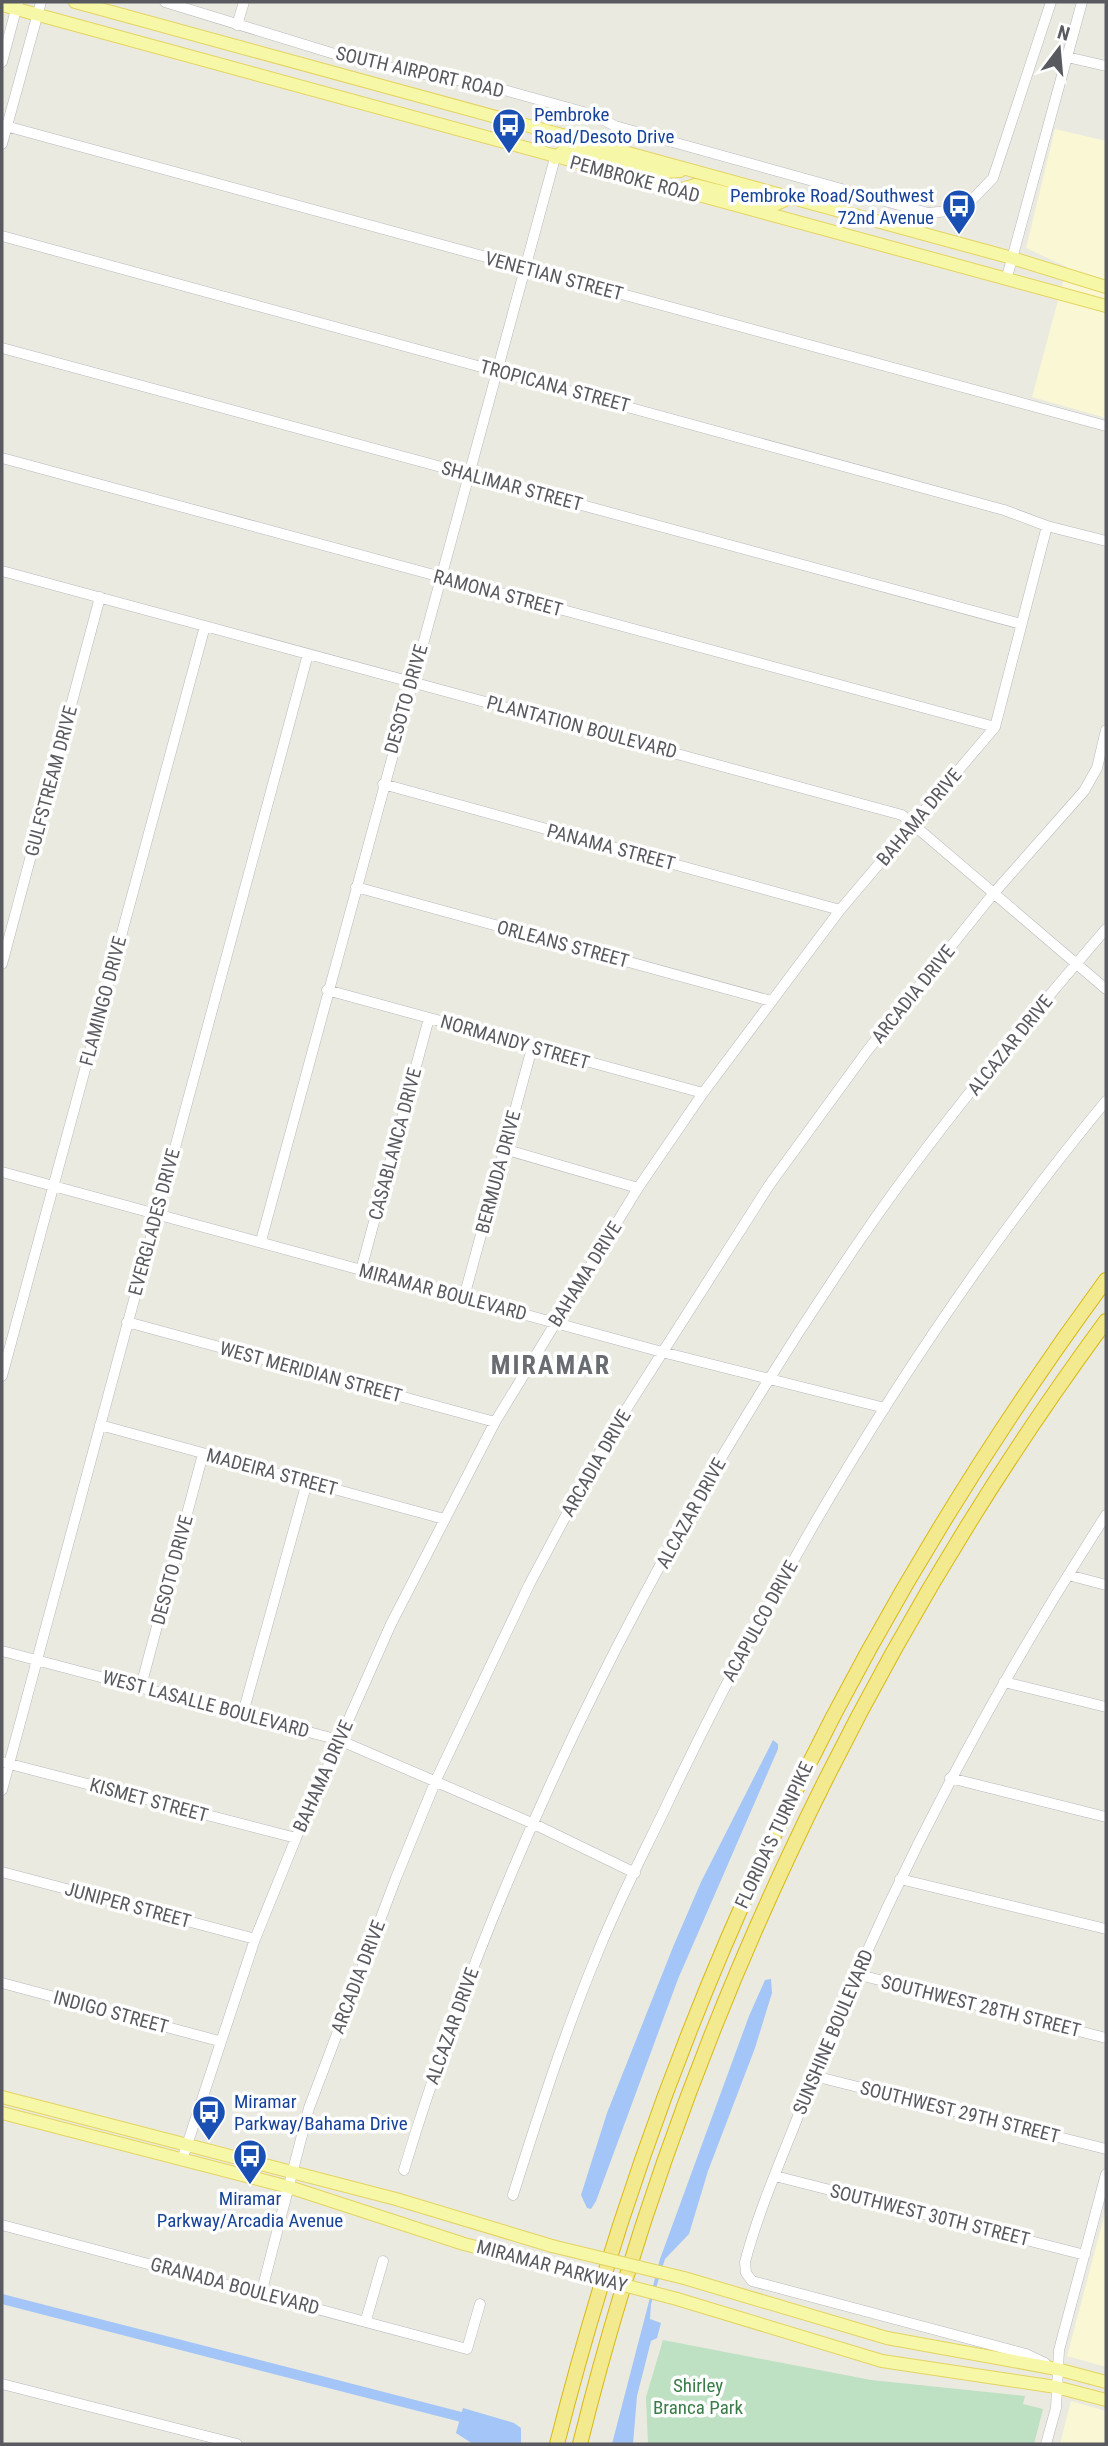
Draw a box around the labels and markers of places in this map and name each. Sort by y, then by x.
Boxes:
place label: Pembroke Road/Desoto Drive [534,103,674,148]
bus stop icon: Pembroke Road/Desoto Drive [490,106,528,155]
place label: Pembroke Road/Southwest 72nd Avenue [730,184,934,229]
bus stop icon: Pembroke Road/Southwest 72nd Avenue [940,187,978,236]
place label: Miramar Parkway/Bahama Drive [234,2090,408,2135]
bus stop icon: Miramar Parkway/Bahama Drive [190,2093,228,2142]
bus stop icon: Miramar Parkway/Arcadia Avenue [231,2137,269,2186]
place label: Miramar Parkway/Arcadia Avenue [157,2187,343,2232]

